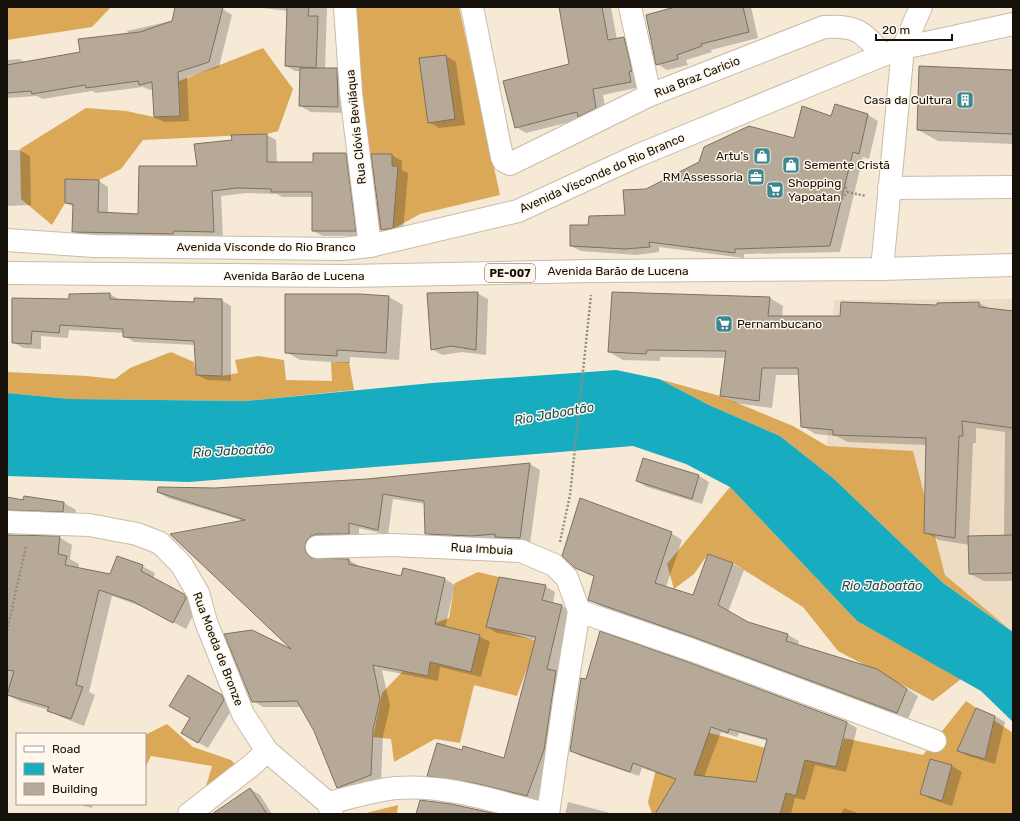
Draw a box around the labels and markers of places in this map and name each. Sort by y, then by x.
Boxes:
building icon: Casa da Cultura [955,90,975,110]
place label: Casa da Cultura [864,93,952,107]
shop icon: Artu's [752,146,772,166]
place label: Artu's [716,149,749,163]
shop icon: Semente Cristã [781,155,801,175]
place label: Semente Cristã [804,158,890,172]
office icon: RM Assessoria [746,167,766,187]
place label: RM Assessoria [663,170,743,184]
place label: Shopping Yapoatan [788,176,841,204]
supermarket icon: Shopping Yapoatan [765,180,785,200]
supermarket icon: Pernambucano [714,314,734,334]
place label: Pernambucano [737,317,822,331]

